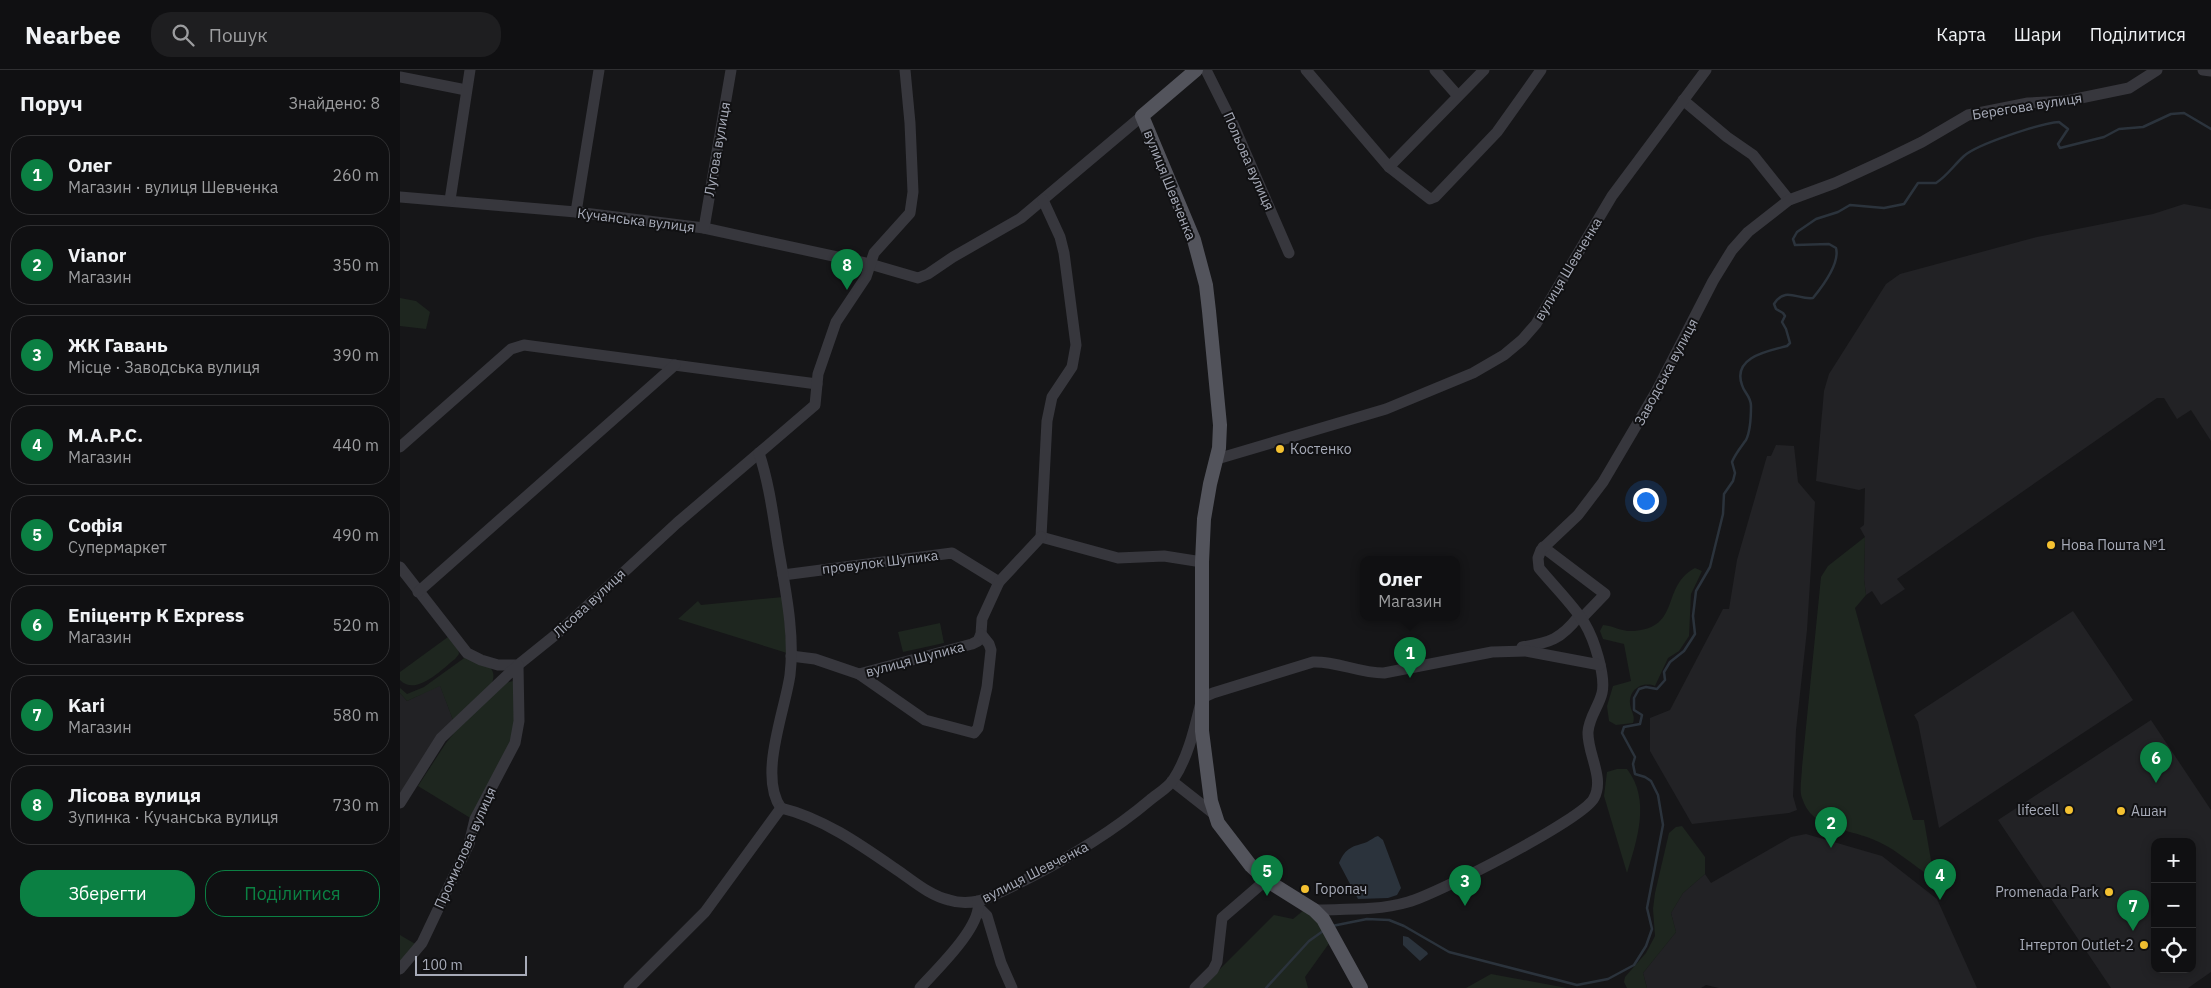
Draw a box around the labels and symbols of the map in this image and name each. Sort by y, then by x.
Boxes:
street label: Берегова вулиця [1971,88,2083,124]
street label: Лугова вулиця [700,101,734,197]
street label: Польова вулиця [1219,109,1279,213]
street label: вулиця Шевченка [1140,127,1200,243]
street label: Кучанська вулиця [576,204,696,236]
street label: вулиця Шевченка [1530,214,1606,324]
pin: 8 [831,249,863,290]
street label: Заводська вулиця [1630,315,1702,429]
place label: Костенко [1290,440,1352,458]
marker: Костенко [1274,443,1286,455]
your location [1633,488,1659,514]
place label: Нова Пошта №1 [2061,536,2166,554]
marker: Нова Пошта №1 [2045,539,2057,551]
street label: провулок Шупика [821,546,940,578]
street label: Лісова вулиця [549,565,629,641]
street label: вулиця Шупика [864,637,967,681]
pin: 1 [1394,637,1426,678]
pin: 6 [2140,742,2172,783]
street label: Промислова вулиця [430,784,500,912]
place label: lifecell [2017,801,2059,819]
place label: Ашан [2131,802,2167,820]
marker: lifecell [2063,804,2075,816]
marker: Ашан [2115,805,2127,817]
pin: 2 [1815,807,1847,848]
street label: вулиця Шевченка [979,837,1092,907]
pin: 5 [1251,855,1283,896]
pin: 4 [1924,859,1956,900]
pin: 3 [1449,865,1481,906]
place label: Горопач [1315,880,1367,898]
marker: Горопач [1299,883,1311,895]
place label: Promenada Park [1995,883,2100,901]
marker: Promenada Park [2103,886,2115,898]
pin: 7 [2117,890,2149,931]
place label: Інтертоп Outlet-2 [2020,936,2134,954]
marker: Інтертоп Outlet-2 [2138,939,2150,951]
scale bar [415,953,528,976]

